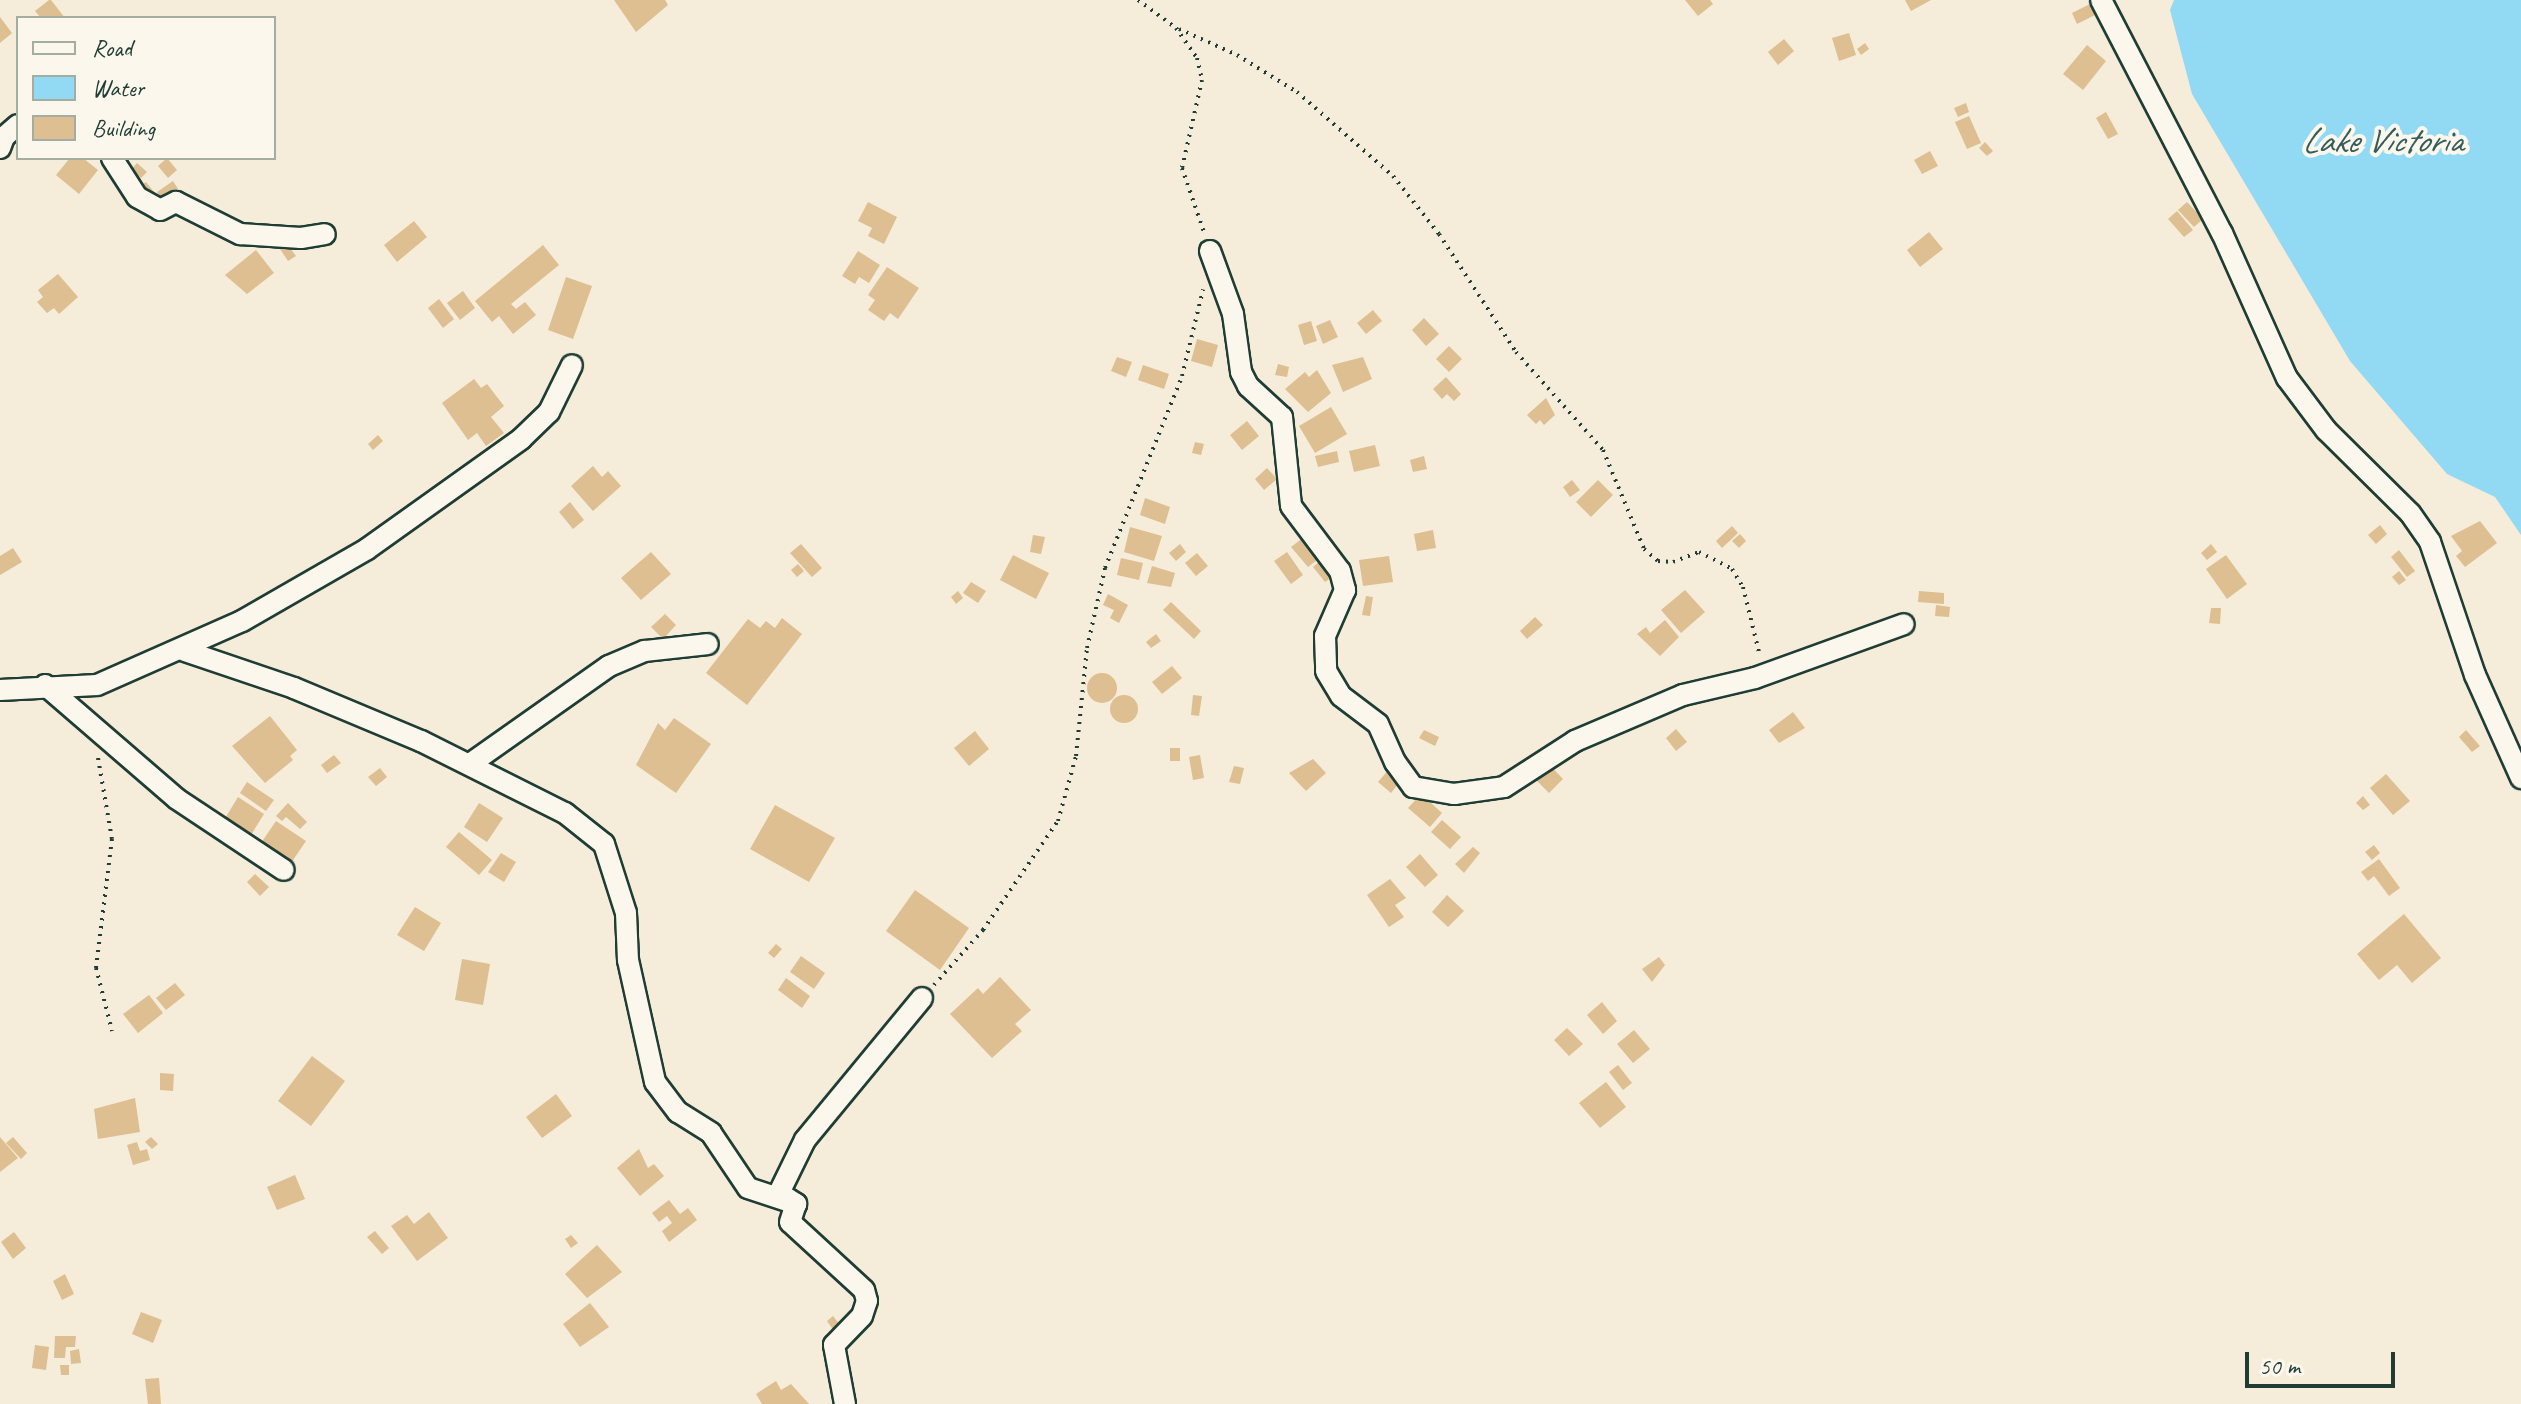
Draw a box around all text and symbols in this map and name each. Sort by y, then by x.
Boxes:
legend [16,16,276,160]
text: Road [92,33,132,63]
text: Water [92,73,144,103]
text: Building [92,113,155,143]
water label: Lake Victoria [2301,119,2463,163]
scale bar [2249,1336,2399,1386]
text: 50 m [2259,1351,2300,1381]

